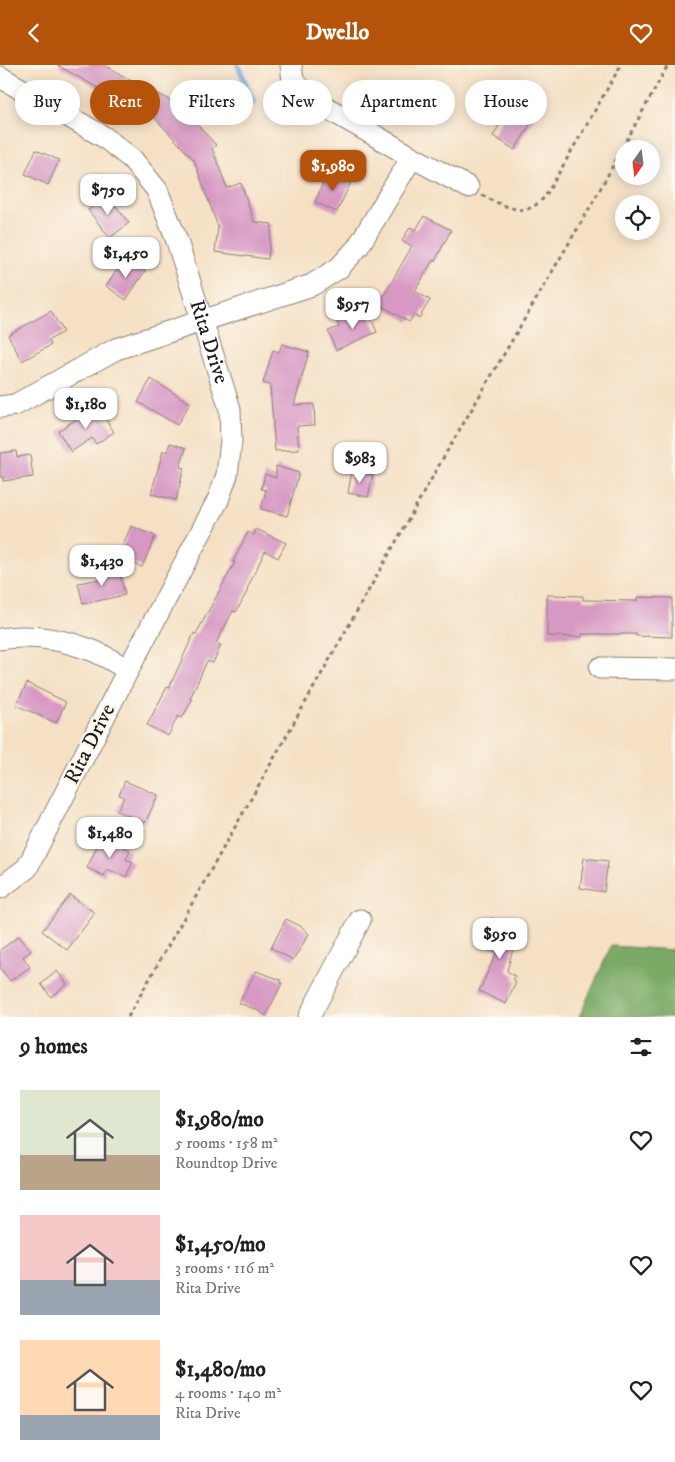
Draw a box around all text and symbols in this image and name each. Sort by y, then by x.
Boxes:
icon: back [20,19,48,47]
text: Dwello [306,19,369,46]
icon: heart [627,19,655,47]
chip: Buy [15,80,80,125]
chip: Rent [90,80,160,125]
chip: Filters [170,80,253,125]
chip: New [263,80,332,125]
chip: Apartment [342,80,455,125]
chip: House [465,80,547,125]
north arrow [615,140,660,185]
map controls [615,140,660,240]
pin: $1,980 [292,149,374,192]
text: $1,980 [311,156,355,176]
pin: $750 [78,173,138,216]
text: $750 [91,180,125,200]
button: locate [615,195,660,240]
pin: $1,450 [85,237,167,279]
text: $1,450 [104,243,148,263]
pin: $957 [323,287,383,330]
text: $957 [336,294,370,314]
street label: Rita Drive [183,297,234,387]
pin: $1,180 [45,387,127,430]
text: $1,180 [65,394,107,414]
pin: $983 [330,441,390,484]
text: $983 [345,448,375,468]
pin: $1,430 [61,545,143,587]
text: $1,430 [80,551,124,571]
street label: Rita Drive [59,699,121,788]
pin: $1,480 [69,817,151,859]
text: $1,480 [87,823,133,843]
pin: $950 [470,917,530,960]
text: $950 [483,924,517,944]
icon: filters [627,1033,655,1061]
text: 9 homes [20,1034,88,1060]
text: $1,980/mo [175,1107,264,1133]
icon: home [60,1110,120,1170]
icon: heart [627,1126,655,1154]
text: 5 rooms · 158 m² [175,1133,278,1153]
text: Roundtop Drive [175,1153,277,1173]
text: $1,450/mo [175,1232,266,1258]
icon: home [60,1235,120,1295]
icon: heart [627,1251,655,1279]
text: 3 rooms · 116 m² [175,1258,274,1278]
text: Rita Drive [175,1278,241,1298]
text: $1,480/mo [175,1357,266,1383]
icon: home [60,1360,120,1420]
icon: heart [627,1376,655,1404]
text: 4 rooms · 140 m² [175,1383,281,1403]
text: Rita Drive [175,1403,241,1423]

